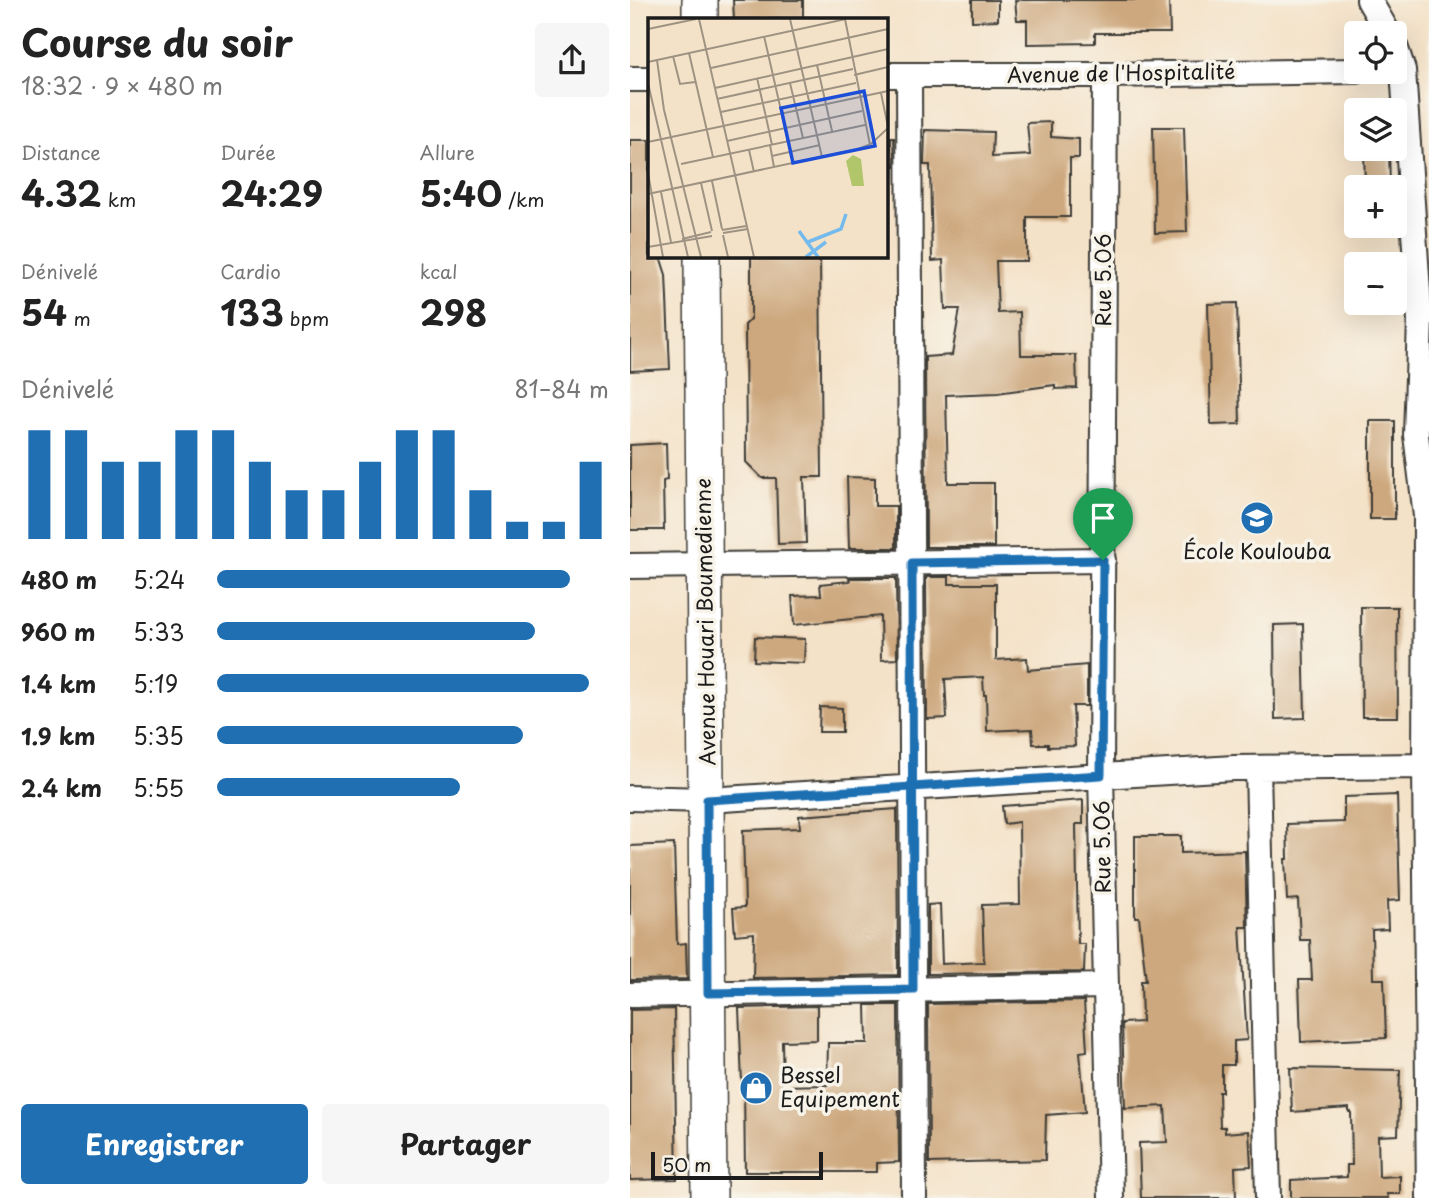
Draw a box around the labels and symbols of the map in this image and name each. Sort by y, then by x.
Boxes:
inset map [648,18,887,257]
street label: Avenue de l'Hospitalité [1006,54,1235,90]
street label: Rue 5.06 [1086,234,1118,326]
street label: Avenue Houari Boumedienne [685,478,723,766]
pin [1073,488,1133,560]
school or university icon: École Koulouba [1238,499,1276,537]
place label: École Koulouba [1183,534,1331,566]
street label: Rue 5.06 [1084,800,1118,894]
place label: Bessel Equipement [780,1058,900,1114]
shop icon: Bessel Equipement [737,1069,775,1107]
scale bar [651,1149,822,1181]

